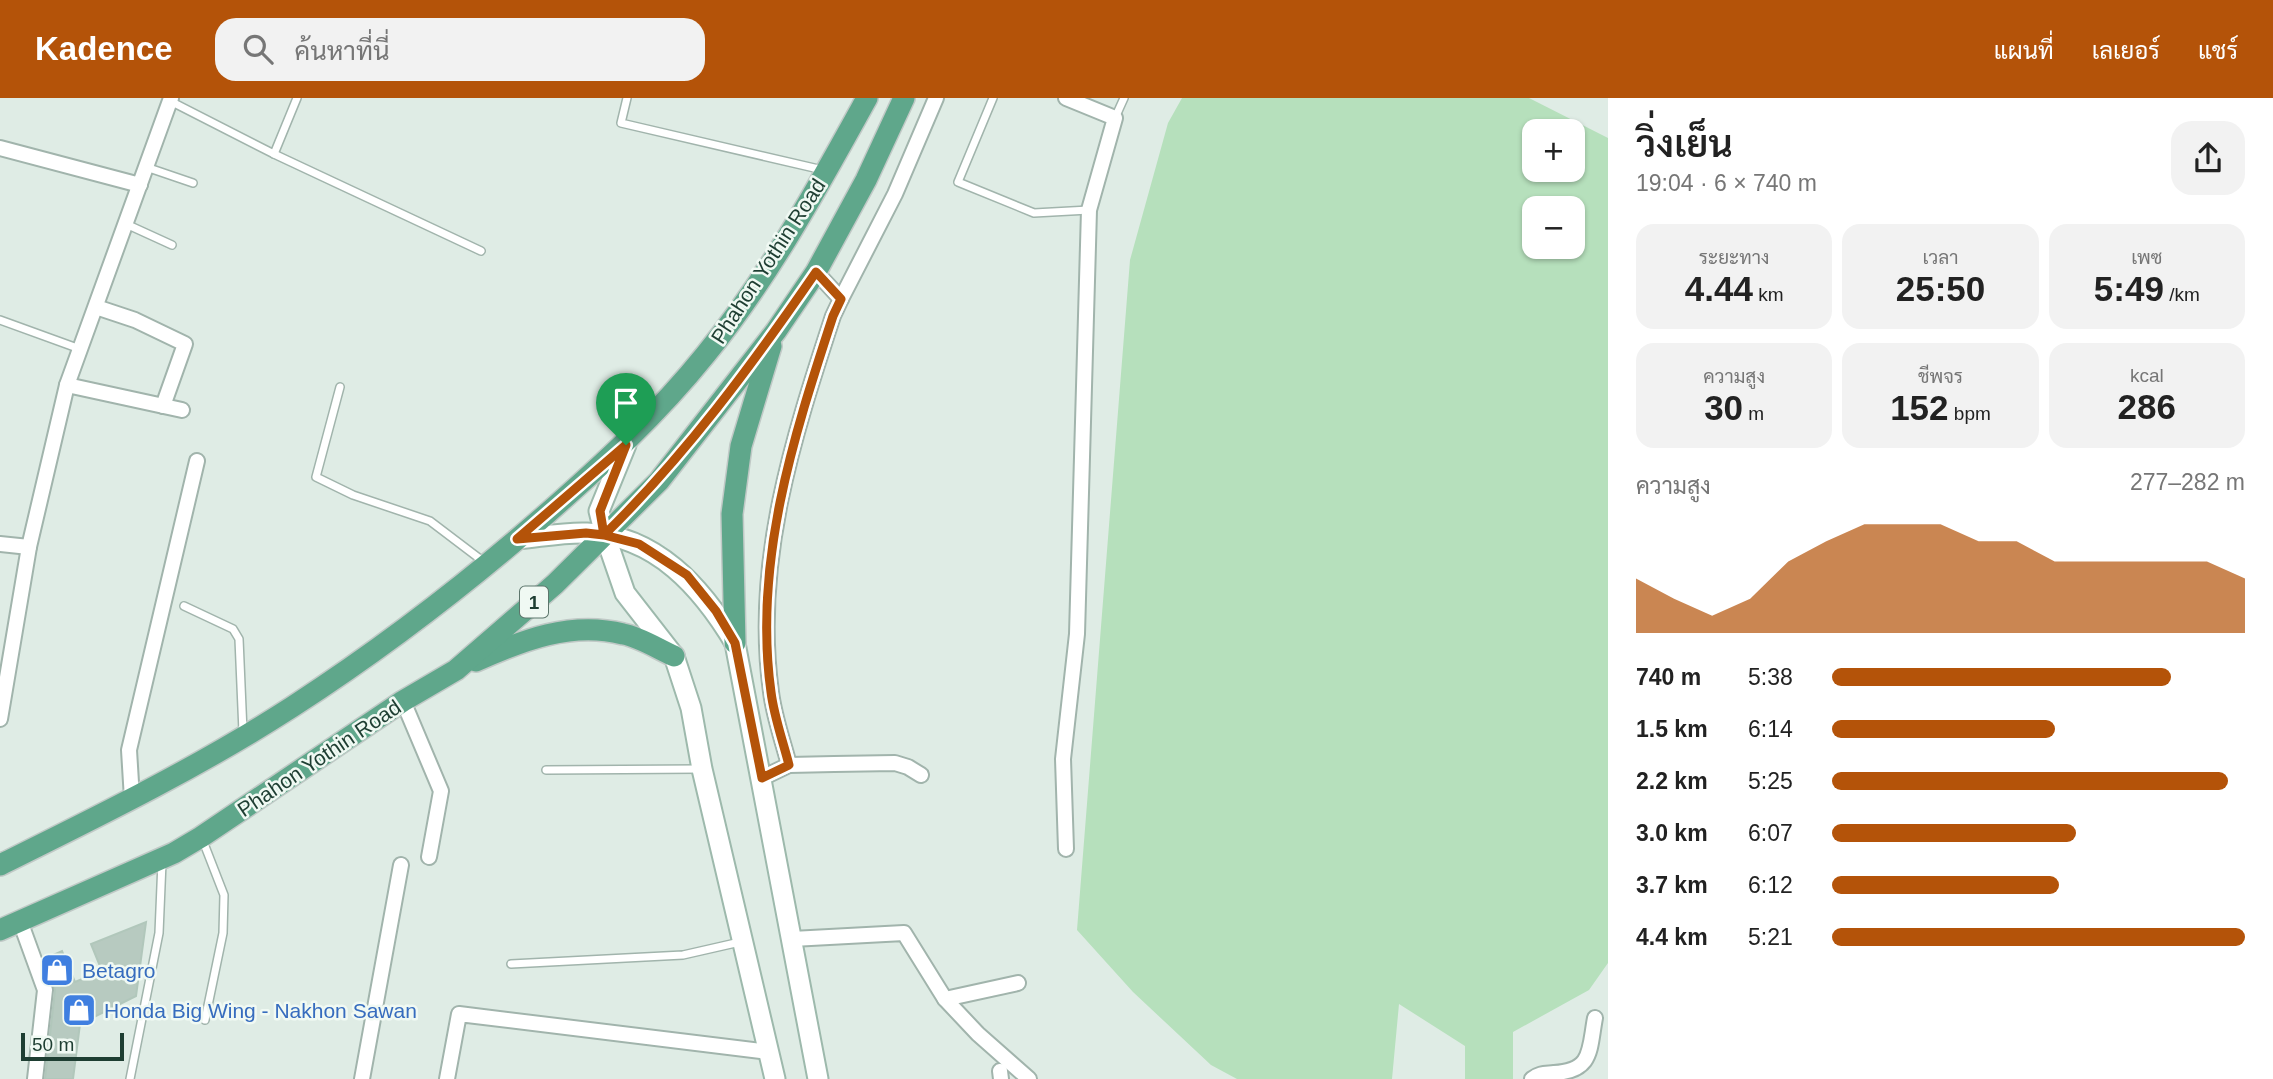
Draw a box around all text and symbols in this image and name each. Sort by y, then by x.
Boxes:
search box [215,18,705,81]
text: Kadence [35,30,173,67]
icon: search [239,30,277,68]
text: ค้นหาที่นี่ [295,36,390,66]
text: แผนที่ [1994,37,2054,64]
text: เลเยอร์ [2092,37,2160,64]
text: แชร์ [2198,37,2238,64]
map controls [1522,119,1585,259]
button: + [1522,119,1585,182]
button: share [2171,121,2245,195]
text: วิ่งเย็น [1636,123,1733,165]
text: 19:04 · 6 × 740 m [1636,170,1817,196]
street label: Phahon Yothin Road [706,174,830,348]
button: − [1522,196,1585,259]
text: ระยะทาง [1699,247,1770,268]
text: เวลา [1923,247,1958,268]
text: เพซ [2131,247,2162,268]
text: 4.44 [1685,269,1753,308]
text: 25:50 [1896,269,1985,308]
text: 5:49 [2094,269,2164,308]
text: km [1753,284,1784,305]
text: /km [2164,284,2200,305]
text: kcal [2130,365,2164,386]
text: ความสูง [1703,366,1765,387]
text: ชีพจร [1918,366,1963,387]
pin [596,373,656,445]
icon: arrive [607,384,645,422]
text: 286 [2118,387,2176,426]
text: 30 [1704,388,1743,427]
text: 152 [1890,388,1949,427]
text: m [1743,403,1764,424]
text: bpm [1949,403,1991,424]
text: 277–282 m [2130,469,2245,495]
text: ความสูง [1636,473,1711,499]
road number: 1 [520,587,548,618]
text: 740 m [1636,664,1701,690]
text: 5:38 [1748,664,1793,690]
street label: Phahon Yothin Road [233,695,405,821]
text: 1.5 km [1636,716,1708,742]
text: 6:14 [1748,716,1793,742]
text: 2.2 km [1636,768,1708,794]
text: 5:25 [1748,768,1793,794]
text: 3.0 km [1636,820,1708,846]
text: 6:07 [1748,820,1793,846]
text: 3.7 km [1636,872,1708,898]
text: 6:12 [1748,872,1793,898]
text: 4.4 km [1636,924,1708,950]
text: 5:21 [1748,924,1793,950]
shop icon: Betagro [38,951,76,989]
place label: Betagro [82,959,156,982]
shop icon: Honda Big Wing - Nakhon Sawan [60,991,98,1029]
place label: Honda Big Wing - Nakhon Sawan [104,999,417,1022]
scale bar [21,1030,124,1062]
text: 50 m [32,1034,74,1055]

